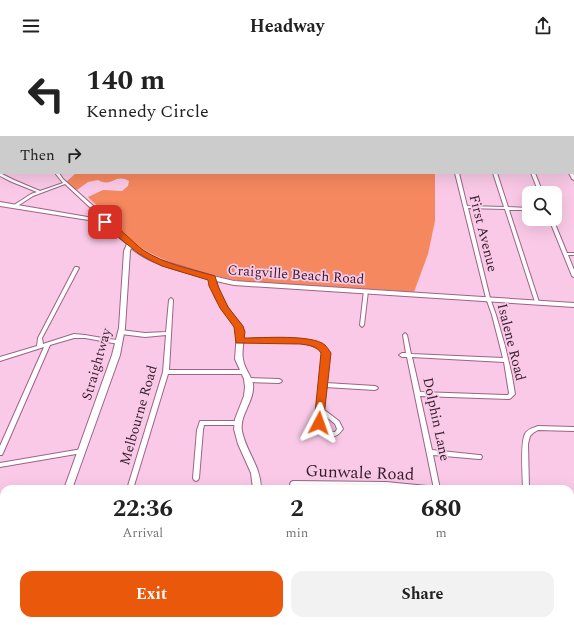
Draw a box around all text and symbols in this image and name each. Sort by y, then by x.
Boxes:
text: Headway [250,13,324,40]
icon: menu [20,15,42,37]
icon: share [532,15,554,37]
text: 140 m [86,59,165,102]
icon: left [20,68,72,120]
text: Kennedy Circle [86,98,209,125]
text: Then [20,144,55,167]
icon: right [63,144,85,166]
map controls [522,186,562,226]
button: search [522,186,562,226]
street label: First Avenue [464,192,503,274]
pin [88,205,122,239]
icon: arrive [94,211,116,233]
street label: Craigville Beach Road [227,259,365,290]
street label: Isalene Road [492,301,531,383]
street label: Straightway [76,324,117,403]
street label: Melbourne Road [114,362,163,468]
street label: Dolphin Lane [417,375,456,463]
position arrow [298,402,340,444]
street label: Gunwale Road [305,458,415,488]
text: 22:36 [113,491,173,527]
text: 2 [290,491,304,527]
text: 680 [421,491,461,527]
text: Arrival [123,523,163,543]
text: min [286,523,308,543]
text: m [436,523,447,543]
button: Exit [20,571,283,617]
button: Share [291,571,554,617]

